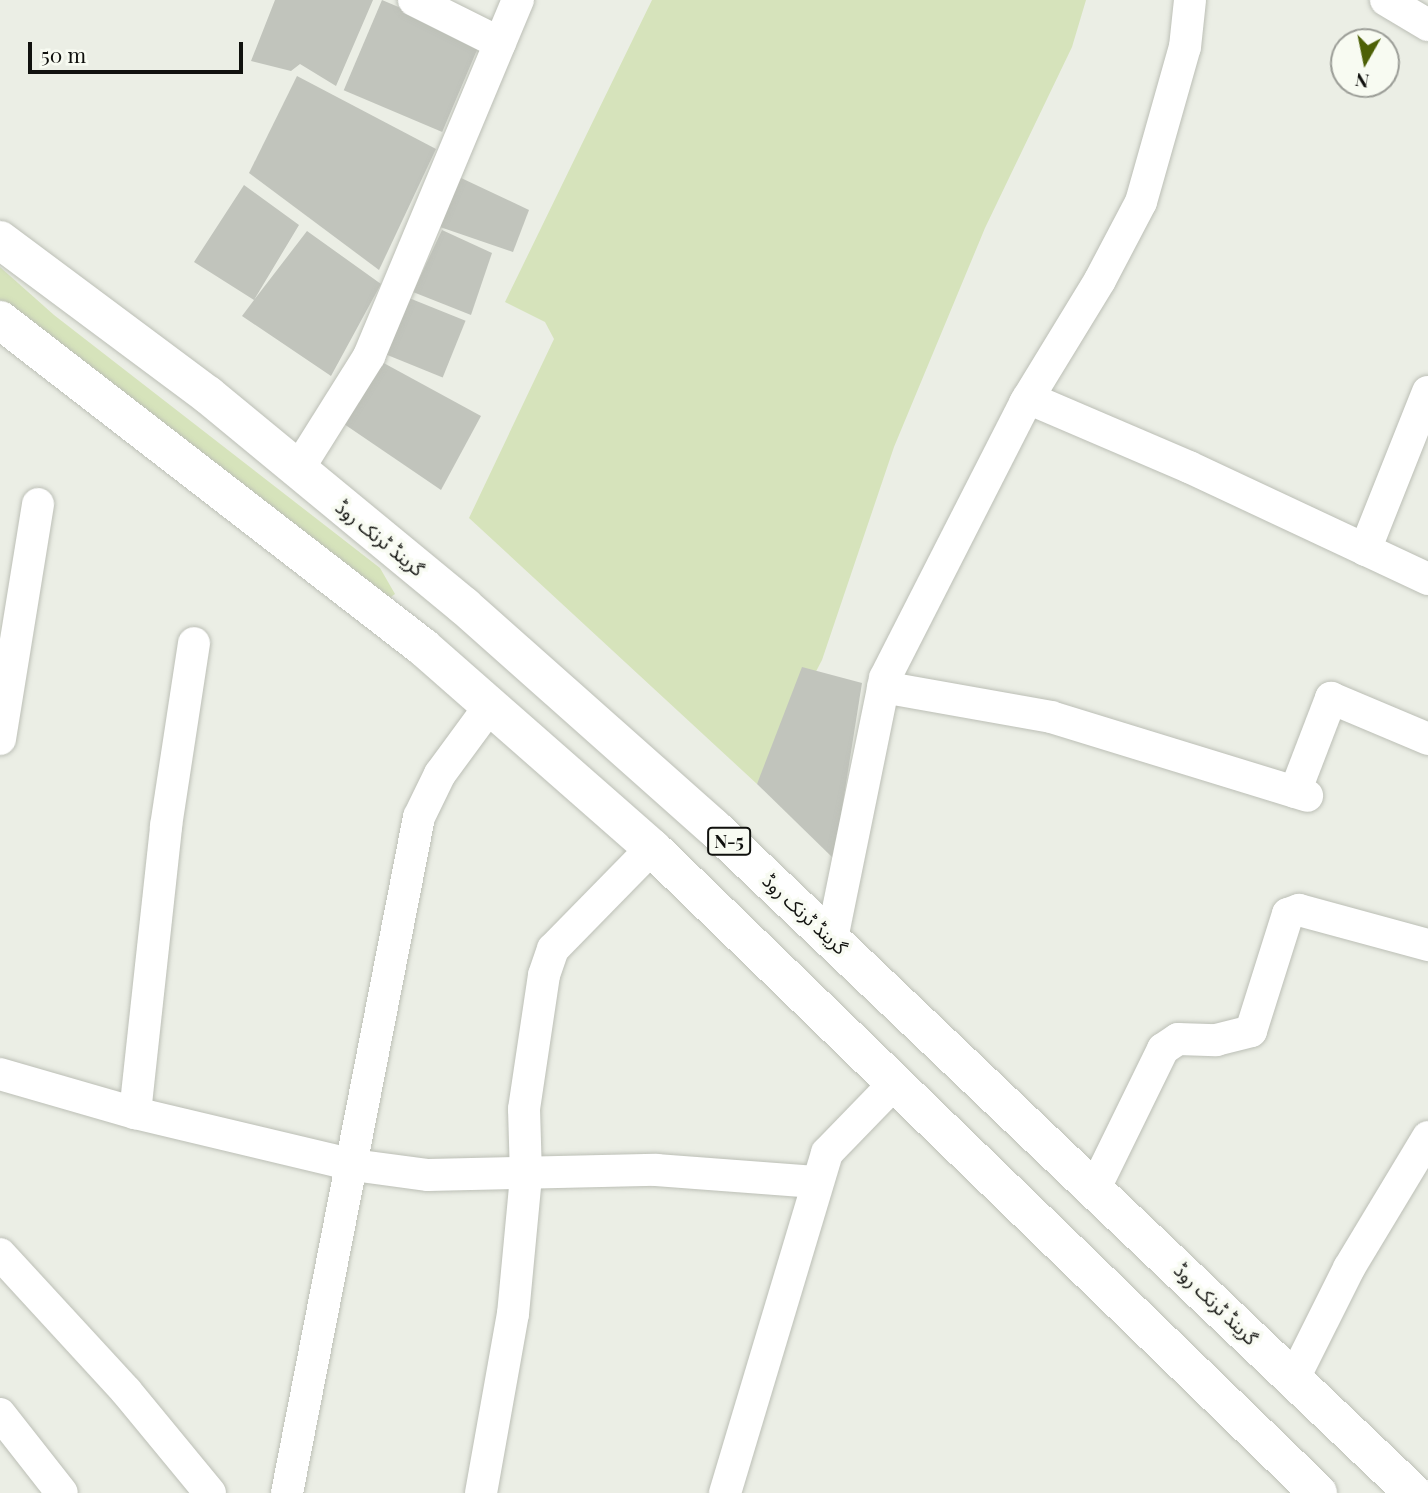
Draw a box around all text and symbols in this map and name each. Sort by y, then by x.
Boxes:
scale bar [32,28,247,72]
north arrow [1330,28,1400,98]
text: 50 m [41,40,86,68]
text: N [1353,68,1371,96]
street label: گرینڈ ٹرنک روڈ [331,495,429,581]
road number: N-5 [706,826,752,856]
street label: گرینڈ ٹرنک روڈ [758,869,852,959]
street label: گرینڈ ٹرنک روڈ [1169,1259,1263,1349]

